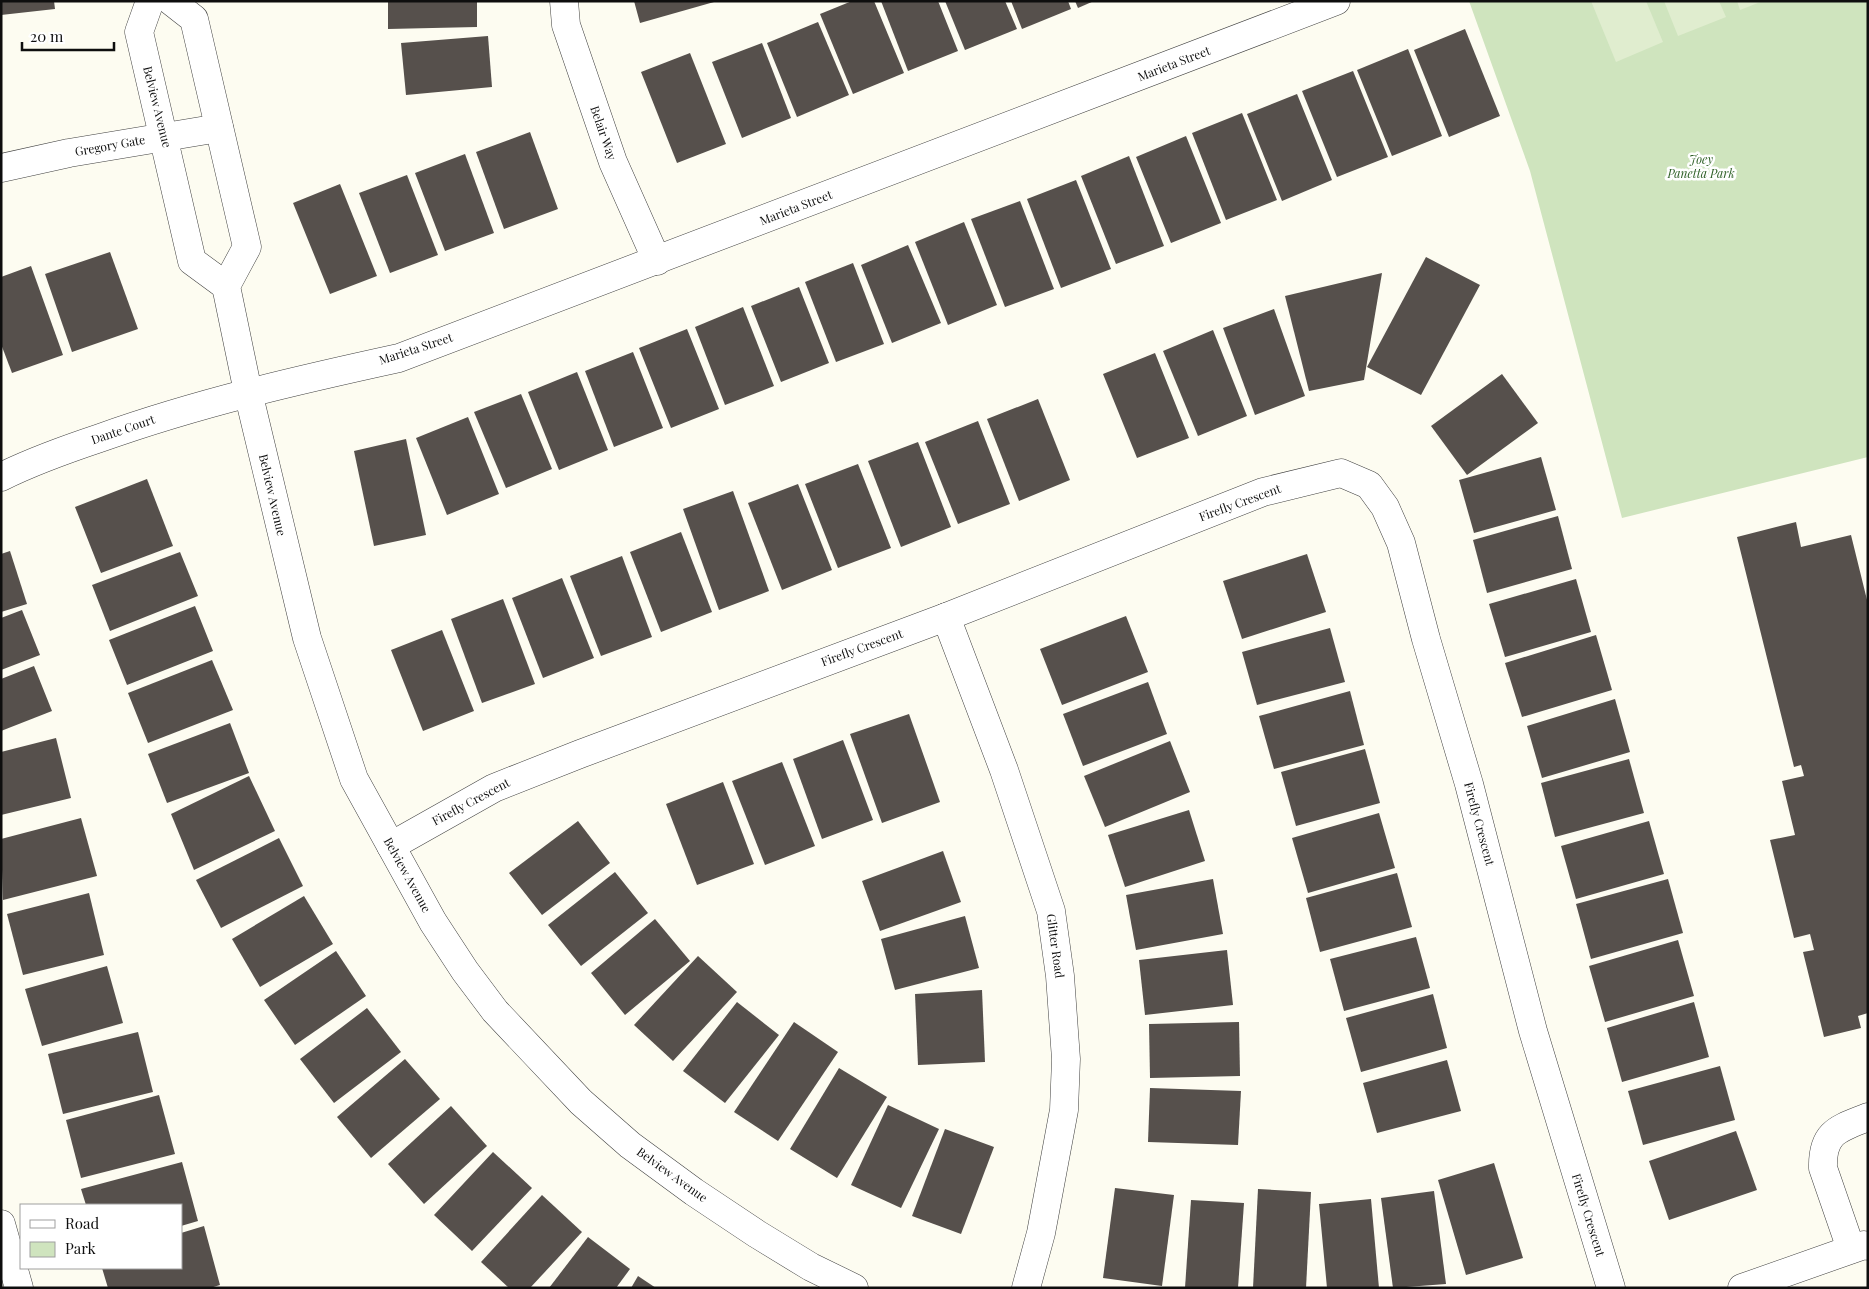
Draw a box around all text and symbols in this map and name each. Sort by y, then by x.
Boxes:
scale bar [22,20,115,52]
text: 20 m [30,26,64,46]
street label: Marieta Street [1135,42,1213,84]
street label: Belview Avenue [140,64,176,149]
street label: Belair Way [587,103,621,162]
street label: Gregory Gate [73,131,146,159]
park label: Joey Panetta Park [1666,151,1735,181]
street label: Marieta Street [757,186,835,228]
street label: Marieta Street [377,328,455,367]
street label: Dante Court [89,410,157,447]
street label: Belview Avenue [256,452,290,537]
street label: Firefly Crescent [1197,480,1283,524]
street label: Firefly Crescent [819,625,905,669]
street label: Firefly Crescent [429,774,513,828]
street label: Firefly Crescent [1461,780,1499,868]
street label: Belview Avenue [381,834,435,915]
street label: Glitter Road [1044,913,1068,979]
street label: Belview Avenue [634,1143,711,1205]
street label: Firefly Crescent [1569,1171,1609,1259]
legend [20,1204,182,1269]
text: Road [65,1213,99,1233]
text: Park [65,1238,97,1258]

